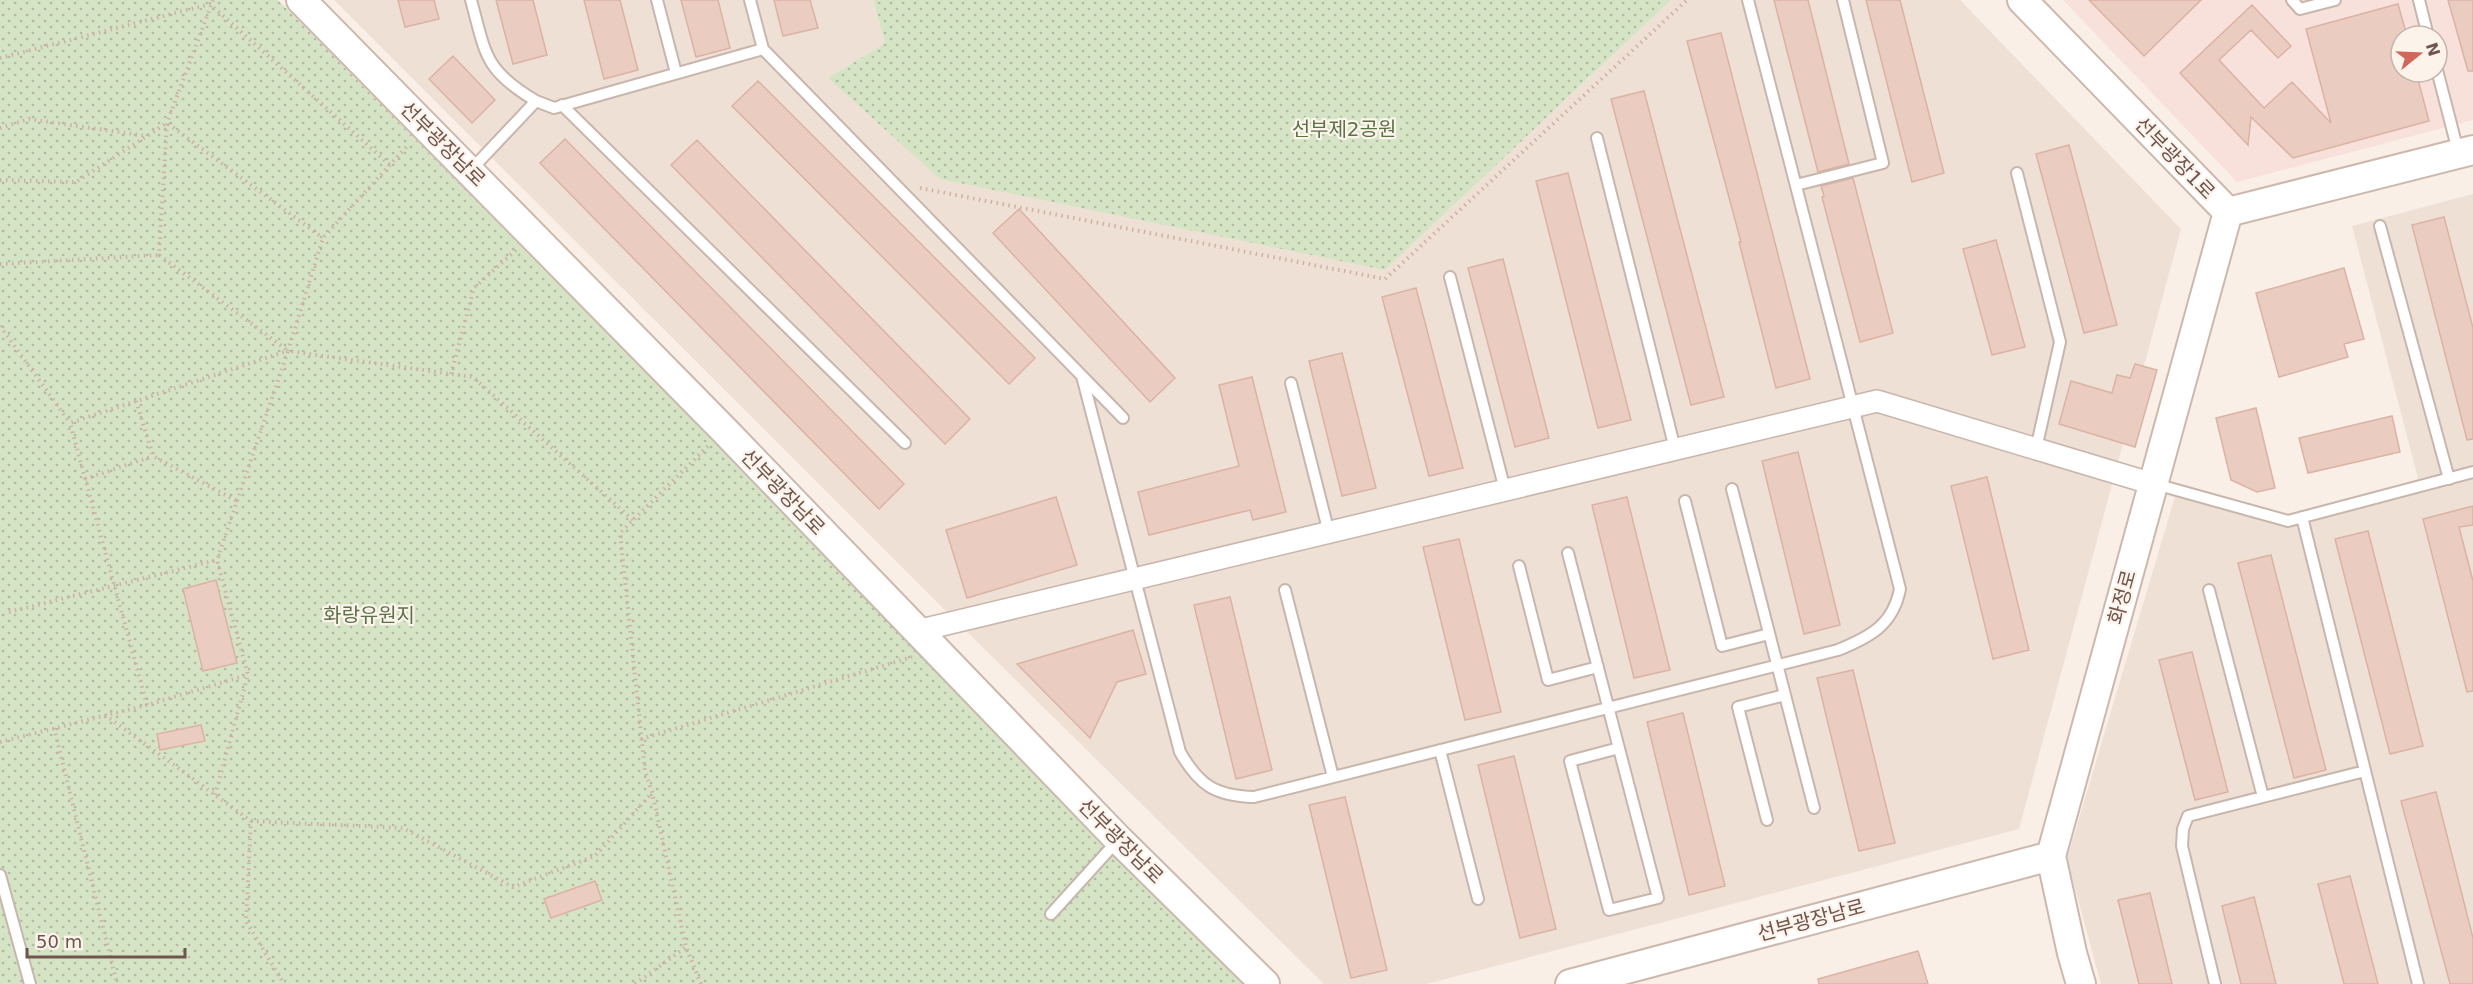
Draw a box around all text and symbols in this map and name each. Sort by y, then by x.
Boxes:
north arrow [2389,24,2449,84]
text: N [2422,40,2444,59]
street label: 선부광장남로 [395,96,491,192]
street label: 선부광장1로 [2130,112,2220,204]
park label: 선부제2공원 [1292,117,1396,141]
street label: 선부광장남로 [736,444,830,540]
street label: 화정로 [2103,567,2141,627]
park label: 화랑유원지 [323,603,415,627]
street label: 선부광장남로 [1073,793,1169,889]
street label: 선부광장남로 [1755,894,1867,946]
scale bar [27,921,184,959]
text: 50 m [36,931,82,952]

